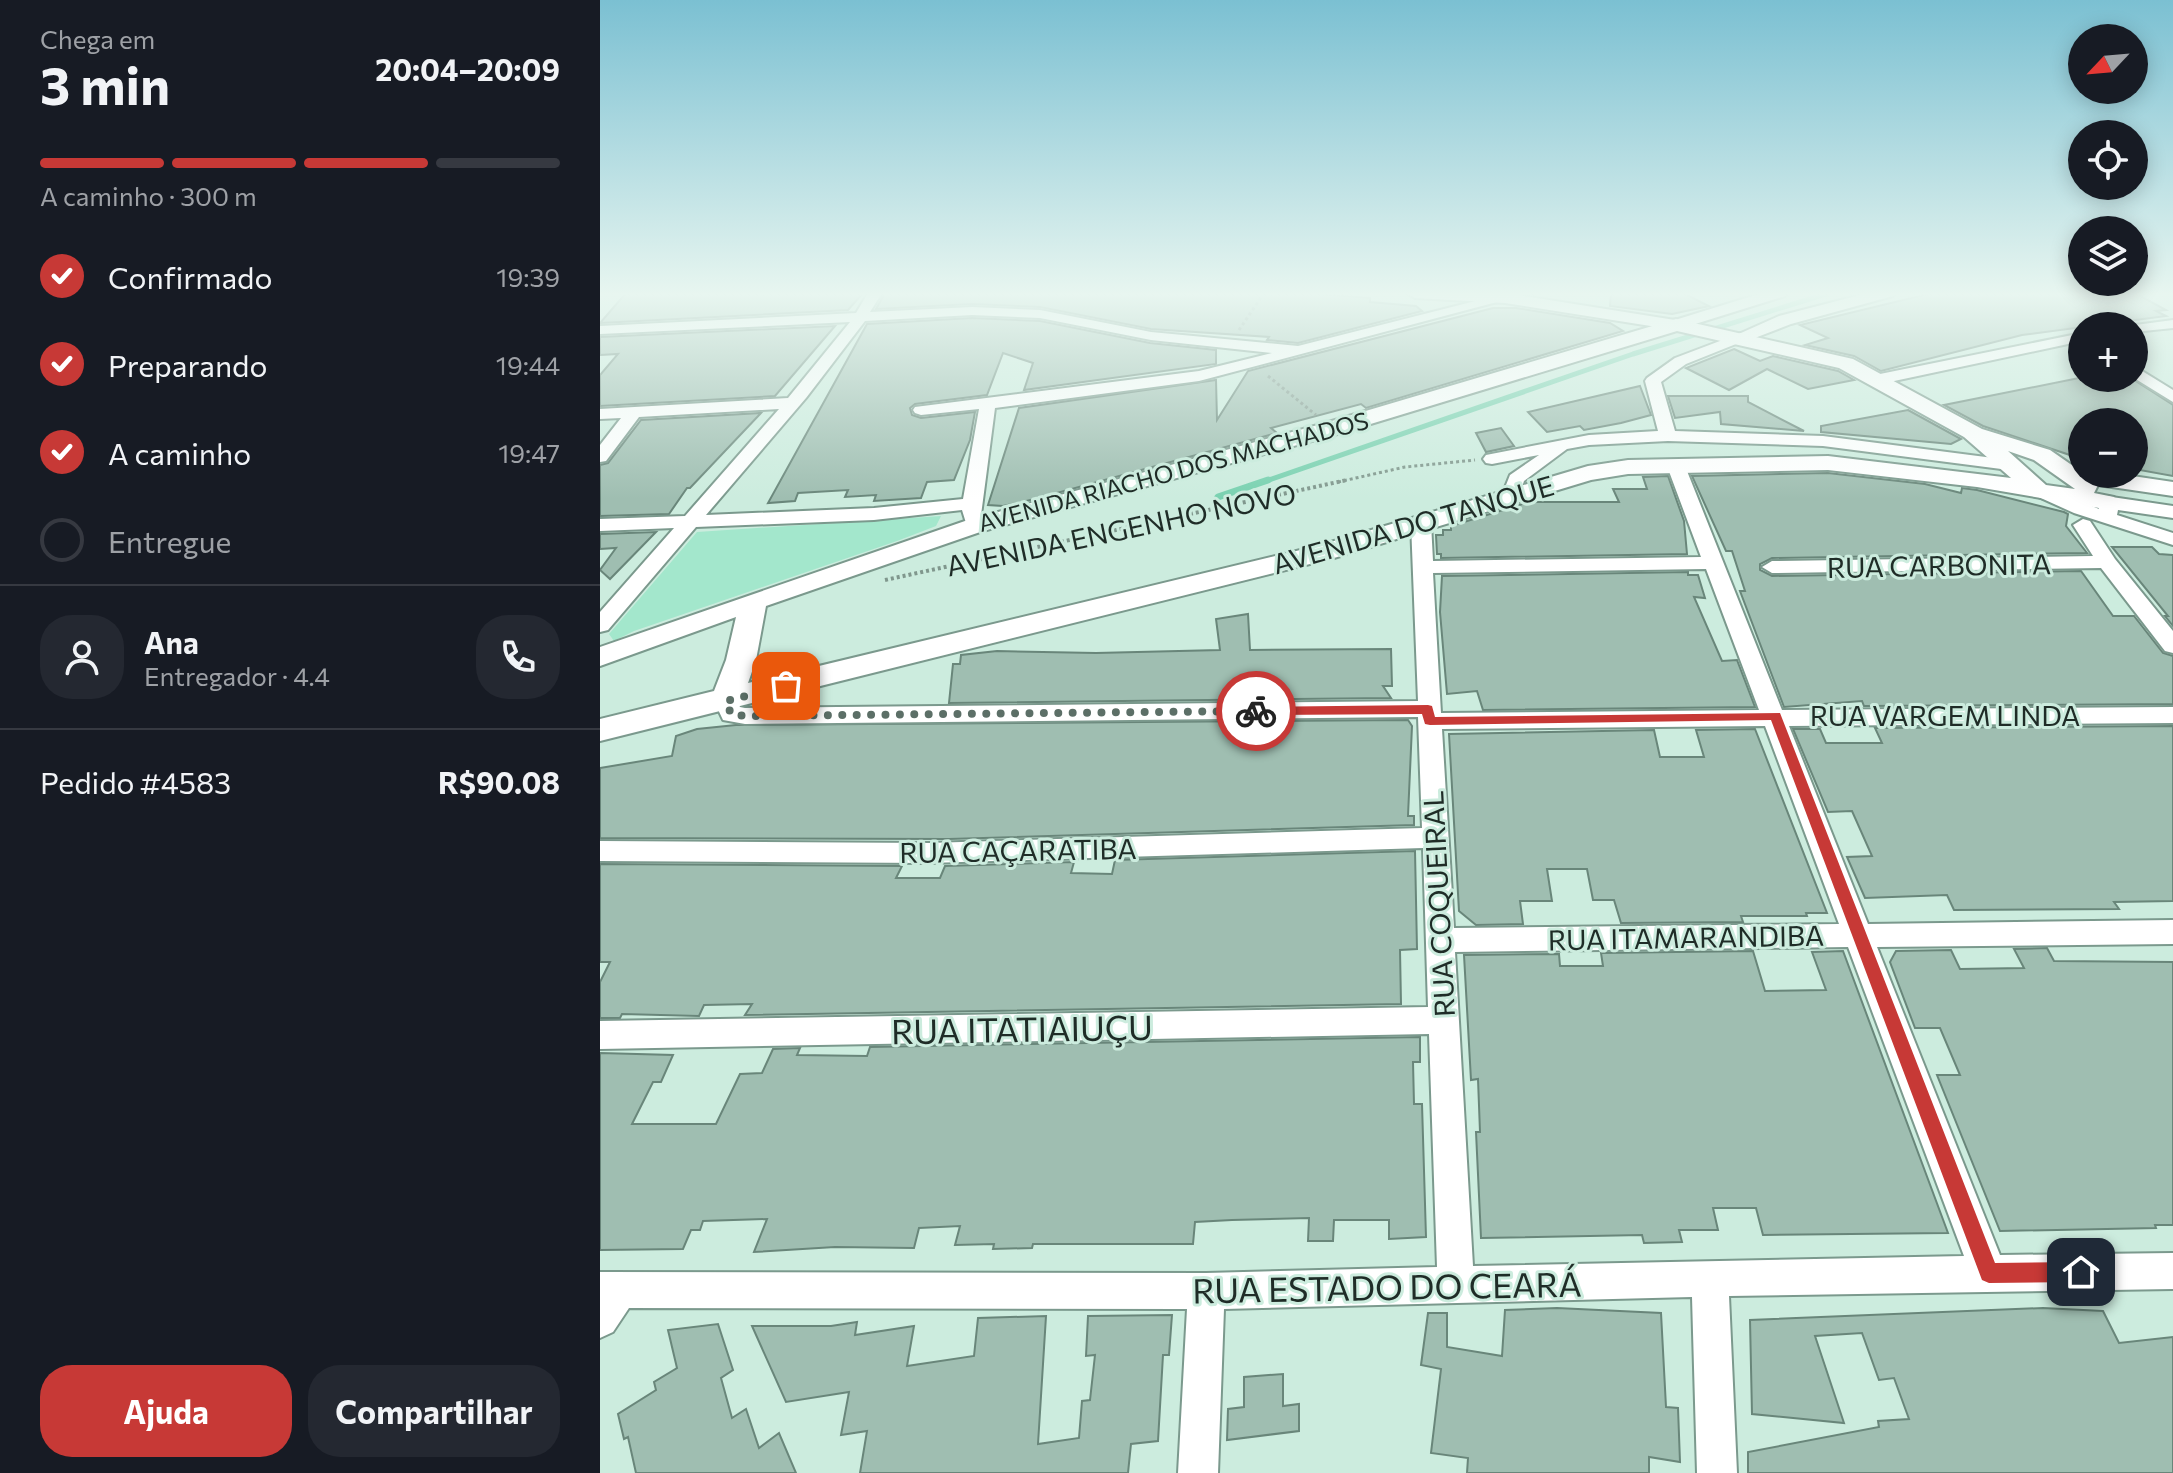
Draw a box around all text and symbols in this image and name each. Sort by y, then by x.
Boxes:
text: Chega em [40,23,155,54]
north arrow [2068,24,2148,104]
map controls [2068,24,2148,488]
text: 20:04–20:09 [375,50,560,87]
text: 3 min [40,52,170,116]
button: locate [2068,120,2148,200]
text: A caminho · 300 m [40,180,257,211]
button: layers [2068,216,2148,296]
icon: check [40,254,84,298]
text: Confirmado [108,258,272,295]
text: 19:39 [496,261,560,292]
button: + [2068,312,2148,392]
icon: check [40,342,84,386]
text: Preparando [108,346,267,383]
text: 19:44 [496,349,560,380]
street label: AVENIDA RIACHO DOS MACHADOS [975,405,1371,537]
button: − [2068,408,2148,488]
icon: check [40,430,84,474]
text: A caminho [108,434,251,471]
text: 19:47 [498,437,560,468]
street label: AVENIDA DO TANQUE [1268,468,1558,580]
street label: AVENIDA ENGENHO NOVO [943,475,1299,583]
text: Entregue [108,522,231,559]
street label: RUA CARBONITA [1826,546,2052,584]
button: person [40,615,124,699]
button: phone [476,615,560,699]
text: Ana [144,623,199,660]
pin [752,652,820,720]
text: Entregador · 4.4 [144,660,330,691]
icon: bag [764,664,808,708]
courier [1216,671,1296,751]
icon: bike [1234,689,1278,733]
street label: RUA VARGEM LINDA [1810,698,2080,732]
text: Pedido #4583 [40,763,231,800]
text: R$90.08 [438,763,560,800]
street label: RUA COQUEIRAL [1415,790,1461,1018]
street label: RUA CAÇARATIBA [899,831,1137,869]
street label: RUA ITAMARANDIBA [1548,918,1824,956]
street label: RUA ITATIAIUÇU [891,1005,1153,1051]
pin [2047,1238,2115,1306]
icon: home [2059,1250,2103,1294]
street label: RUA ESTADO DO CEARÁ [1192,1262,1582,1310]
button: Ajuda [40,1365,292,1457]
button: Compartilhar [308,1365,560,1457]

